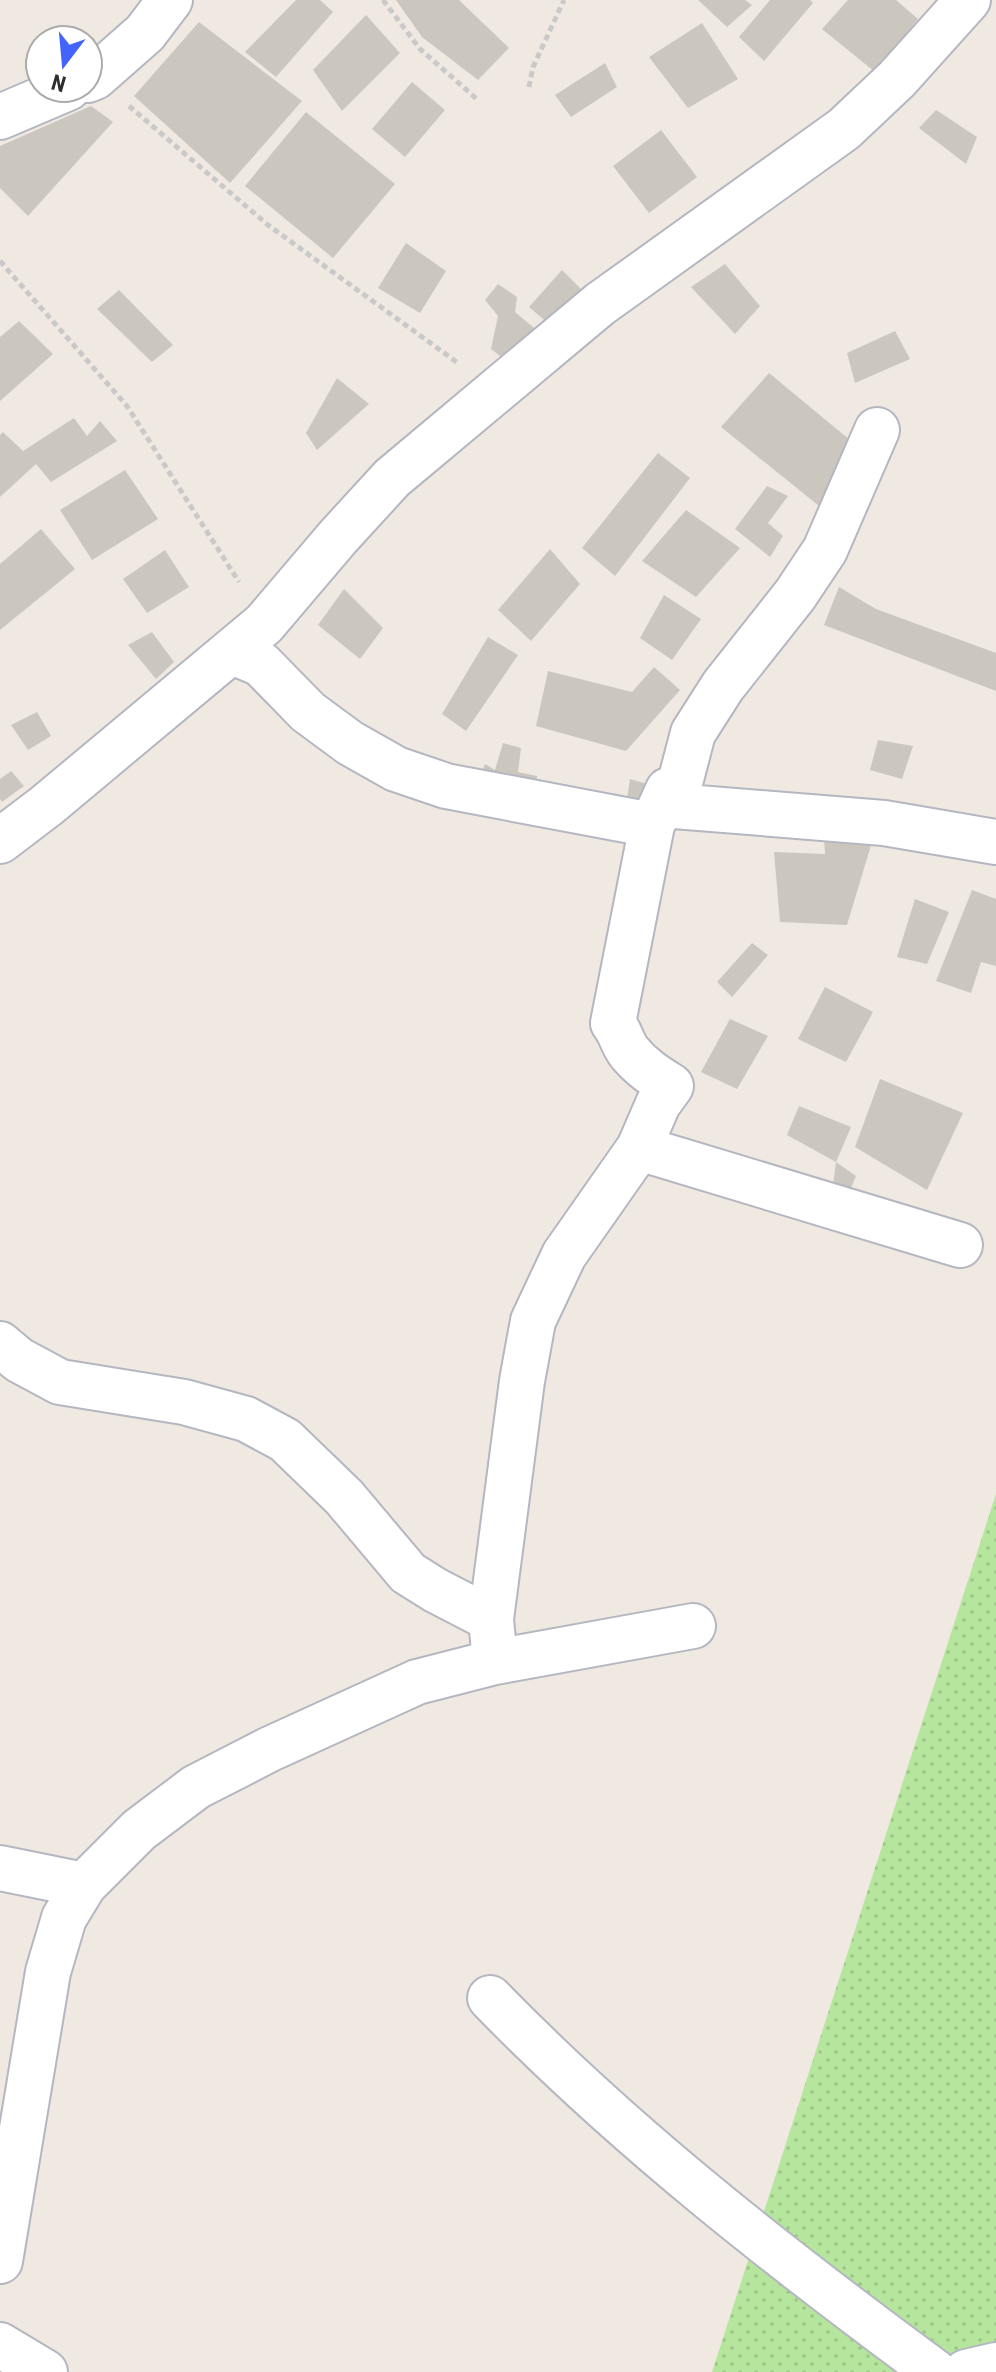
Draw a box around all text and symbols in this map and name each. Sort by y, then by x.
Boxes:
north arrow [24,24,104,104]
text: N [49,69,69,97]

